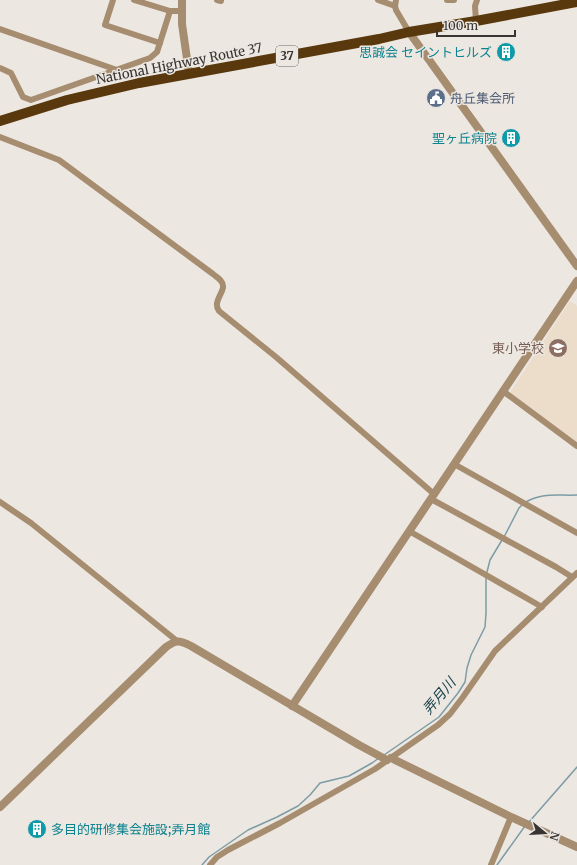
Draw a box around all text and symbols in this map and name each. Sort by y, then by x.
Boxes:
scale bar [437,12,515,38]
text: 100 m [443,18,478,33]
street label: National Highway Route 37 [95,39,264,88]
building icon: 思誠会 セイントヒルズ [495,41,517,63]
place label: 思誠会 セイントヒルズ [359,44,492,61]
road number: 37 [276,46,298,66]
public building icon: 舟丘集会所 [425,87,447,109]
place label: 舟丘集会所 [450,90,515,107]
building icon: 聖ヶ丘病院 [500,127,522,149]
place label: 聖ヶ丘病院 [432,130,497,147]
school or university icon: 東小学校 [547,337,569,359]
place label: 東小学校 [492,340,544,357]
water label: 弄月川 [419,673,461,718]
north arrow [525,813,565,853]
building icon: 多目的研修集会施設;弄月館 [26,818,48,840]
place label: 多目的研修集会施設;弄月館 [51,821,210,838]
text: N [546,830,563,843]

